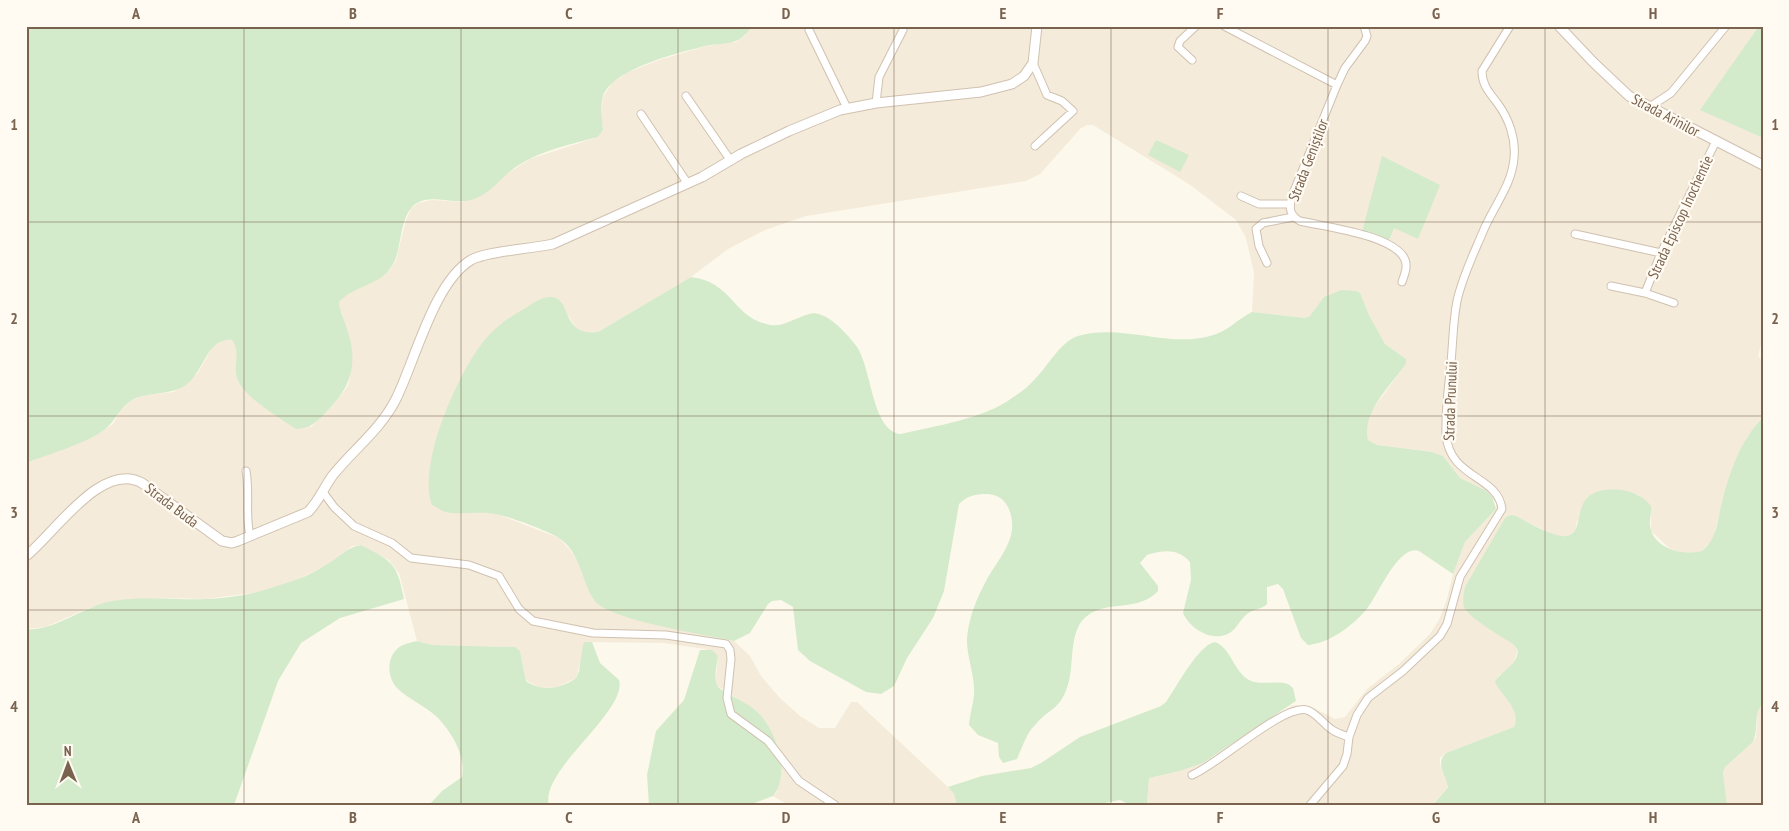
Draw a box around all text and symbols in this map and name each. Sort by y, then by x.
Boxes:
text: A [131,3,141,23]
text: B [349,3,357,23]
text: C [565,3,573,23]
text: D [782,3,791,23]
text: E [1000,3,1007,23]
text: F [1217,3,1224,23]
text: G [1432,3,1440,23]
text: H [1649,3,1657,23]
street label: Strada Arinilor [1629,89,1704,141]
text: 1 [10,114,18,134]
text: 1 [1771,114,1779,134]
street label: Strada Geniștilor [1284,115,1333,204]
street label: Strada Episcop Inochentie [1643,152,1717,282]
text: 2 [10,308,18,328]
text: 2 [1771,308,1779,328]
street label: Strada Prunului [1439,361,1461,441]
street label: Strada Buda [141,479,203,531]
text: 3 [10,502,18,522]
text: 3 [1771,502,1779,522]
text: 4 [10,696,18,716]
text: 4 [1771,696,1779,716]
north arrow [42,738,92,788]
text: N [64,742,72,760]
text: A [131,807,141,827]
text: B [349,807,357,827]
text: C [565,807,573,827]
text: D [782,807,791,827]
text: E [1000,807,1007,827]
text: F [1217,807,1224,827]
text: G [1432,807,1440,827]
text: H [1649,807,1657,827]

